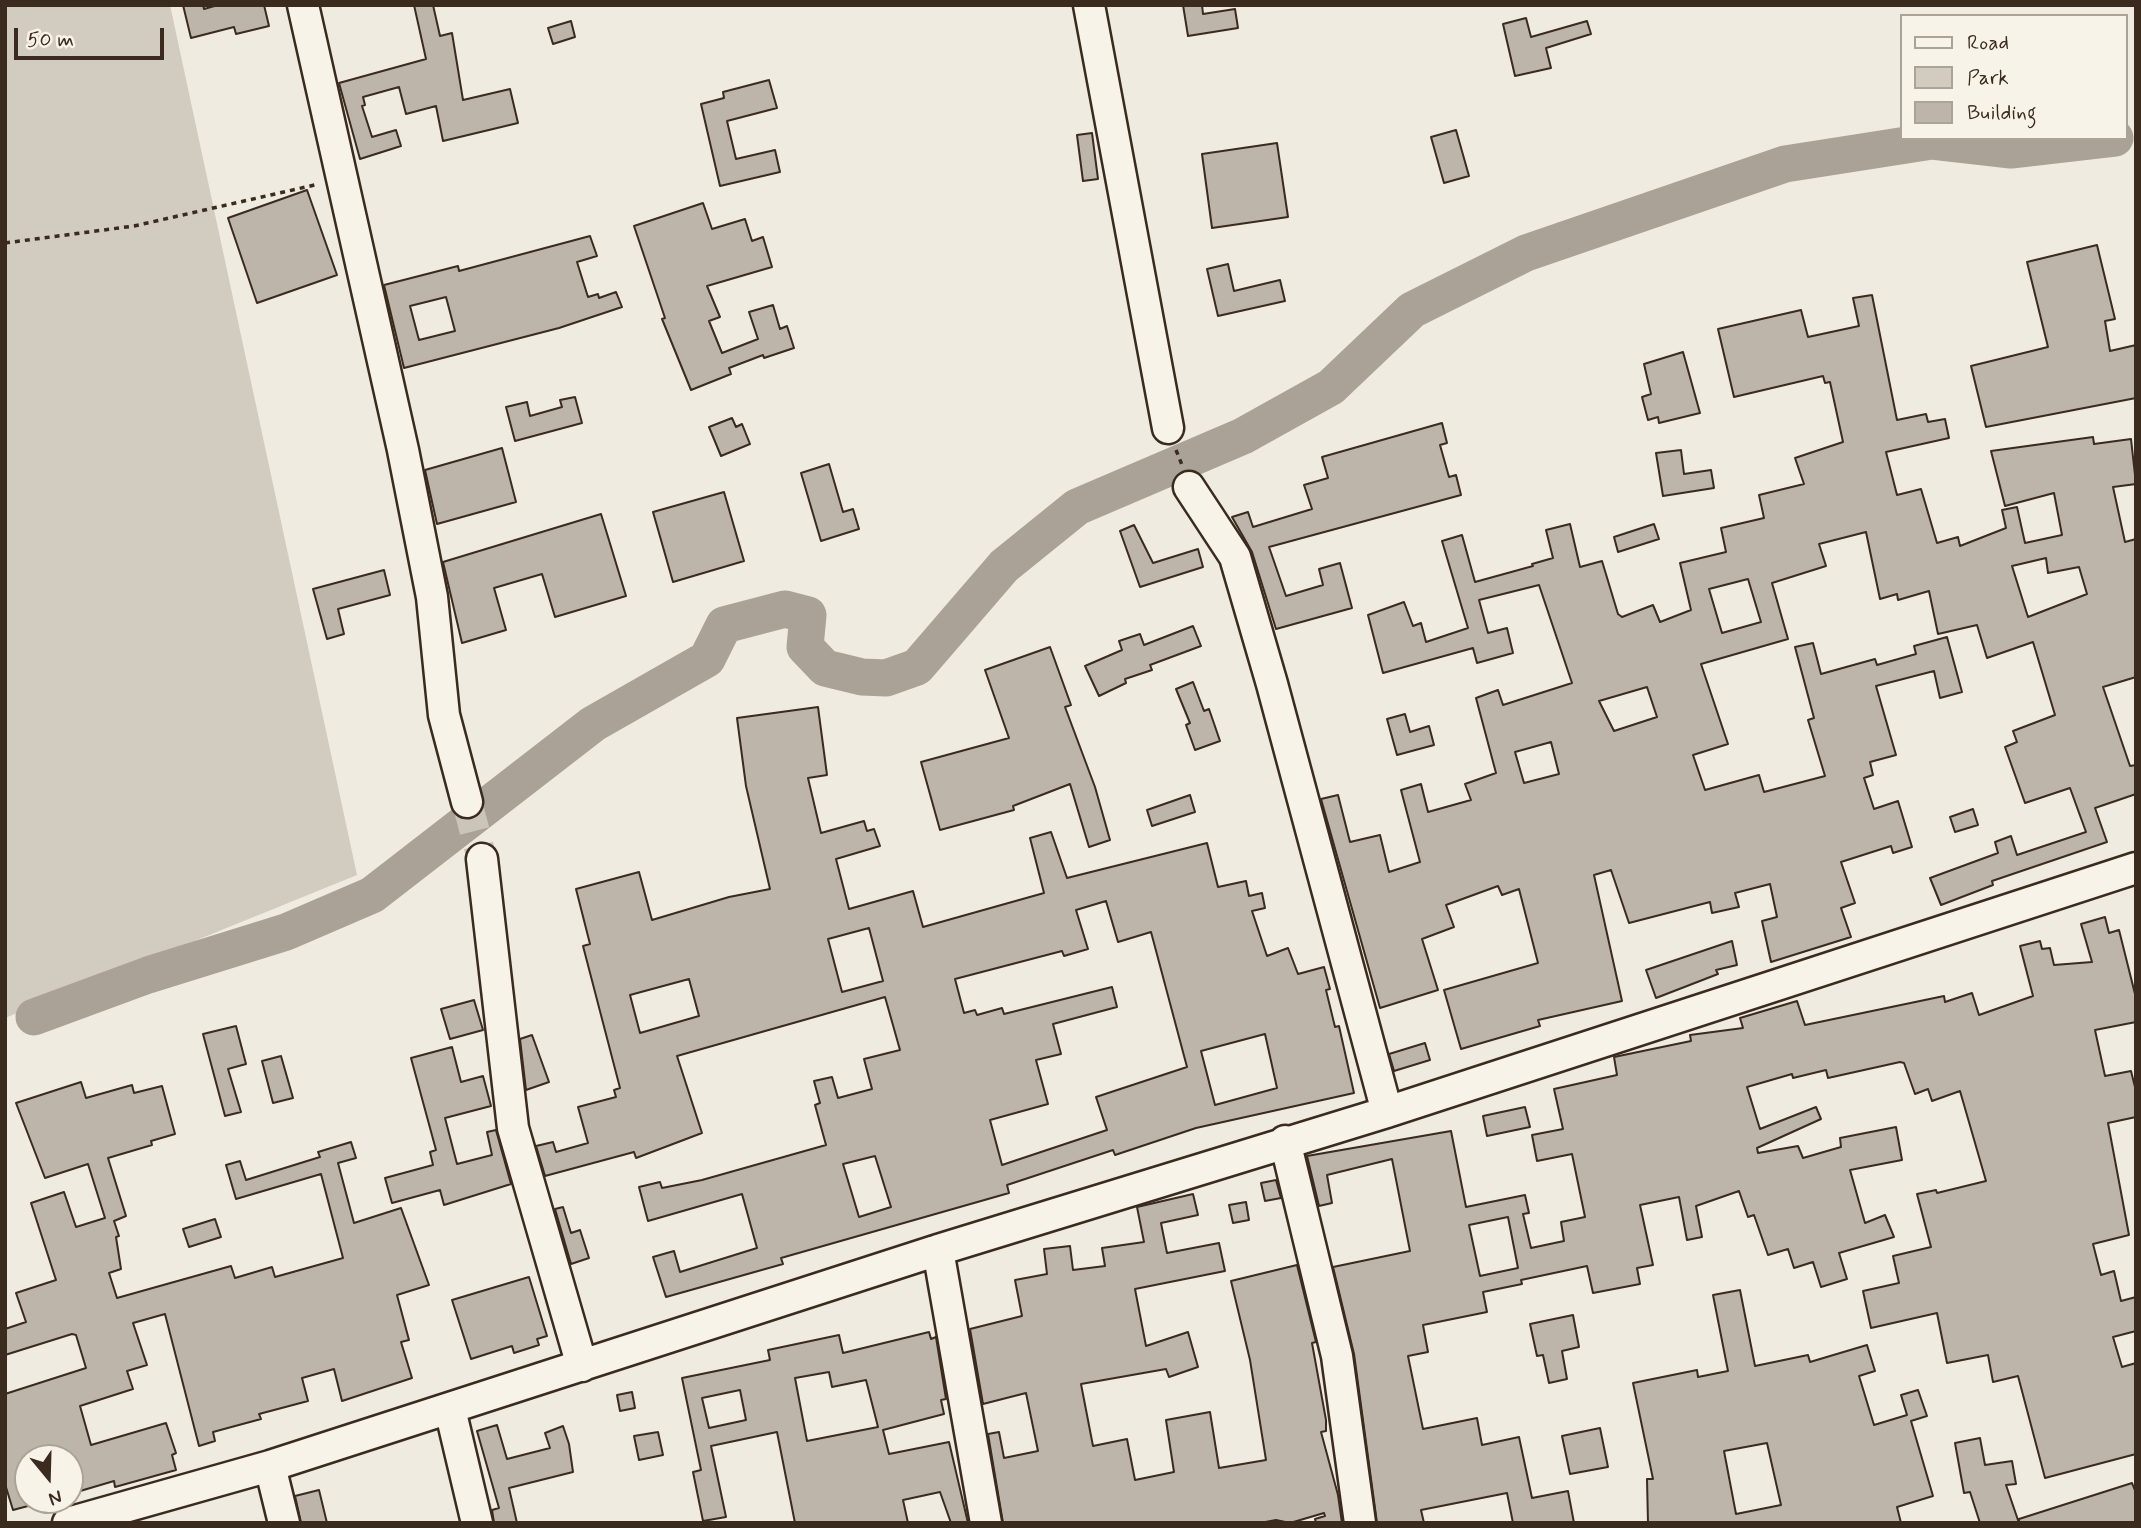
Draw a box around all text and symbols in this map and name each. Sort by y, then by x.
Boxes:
scale bar [18,14,168,58]
legend [1899,14,2127,140]
text: 50 m [27,26,74,54]
text: Road [1967,29,2009,57]
text: Park [1967,64,2009,92]
text: Building [1967,99,2037,127]
north arrow [14,1444,84,1514]
text: N [45,1484,65,1511]

